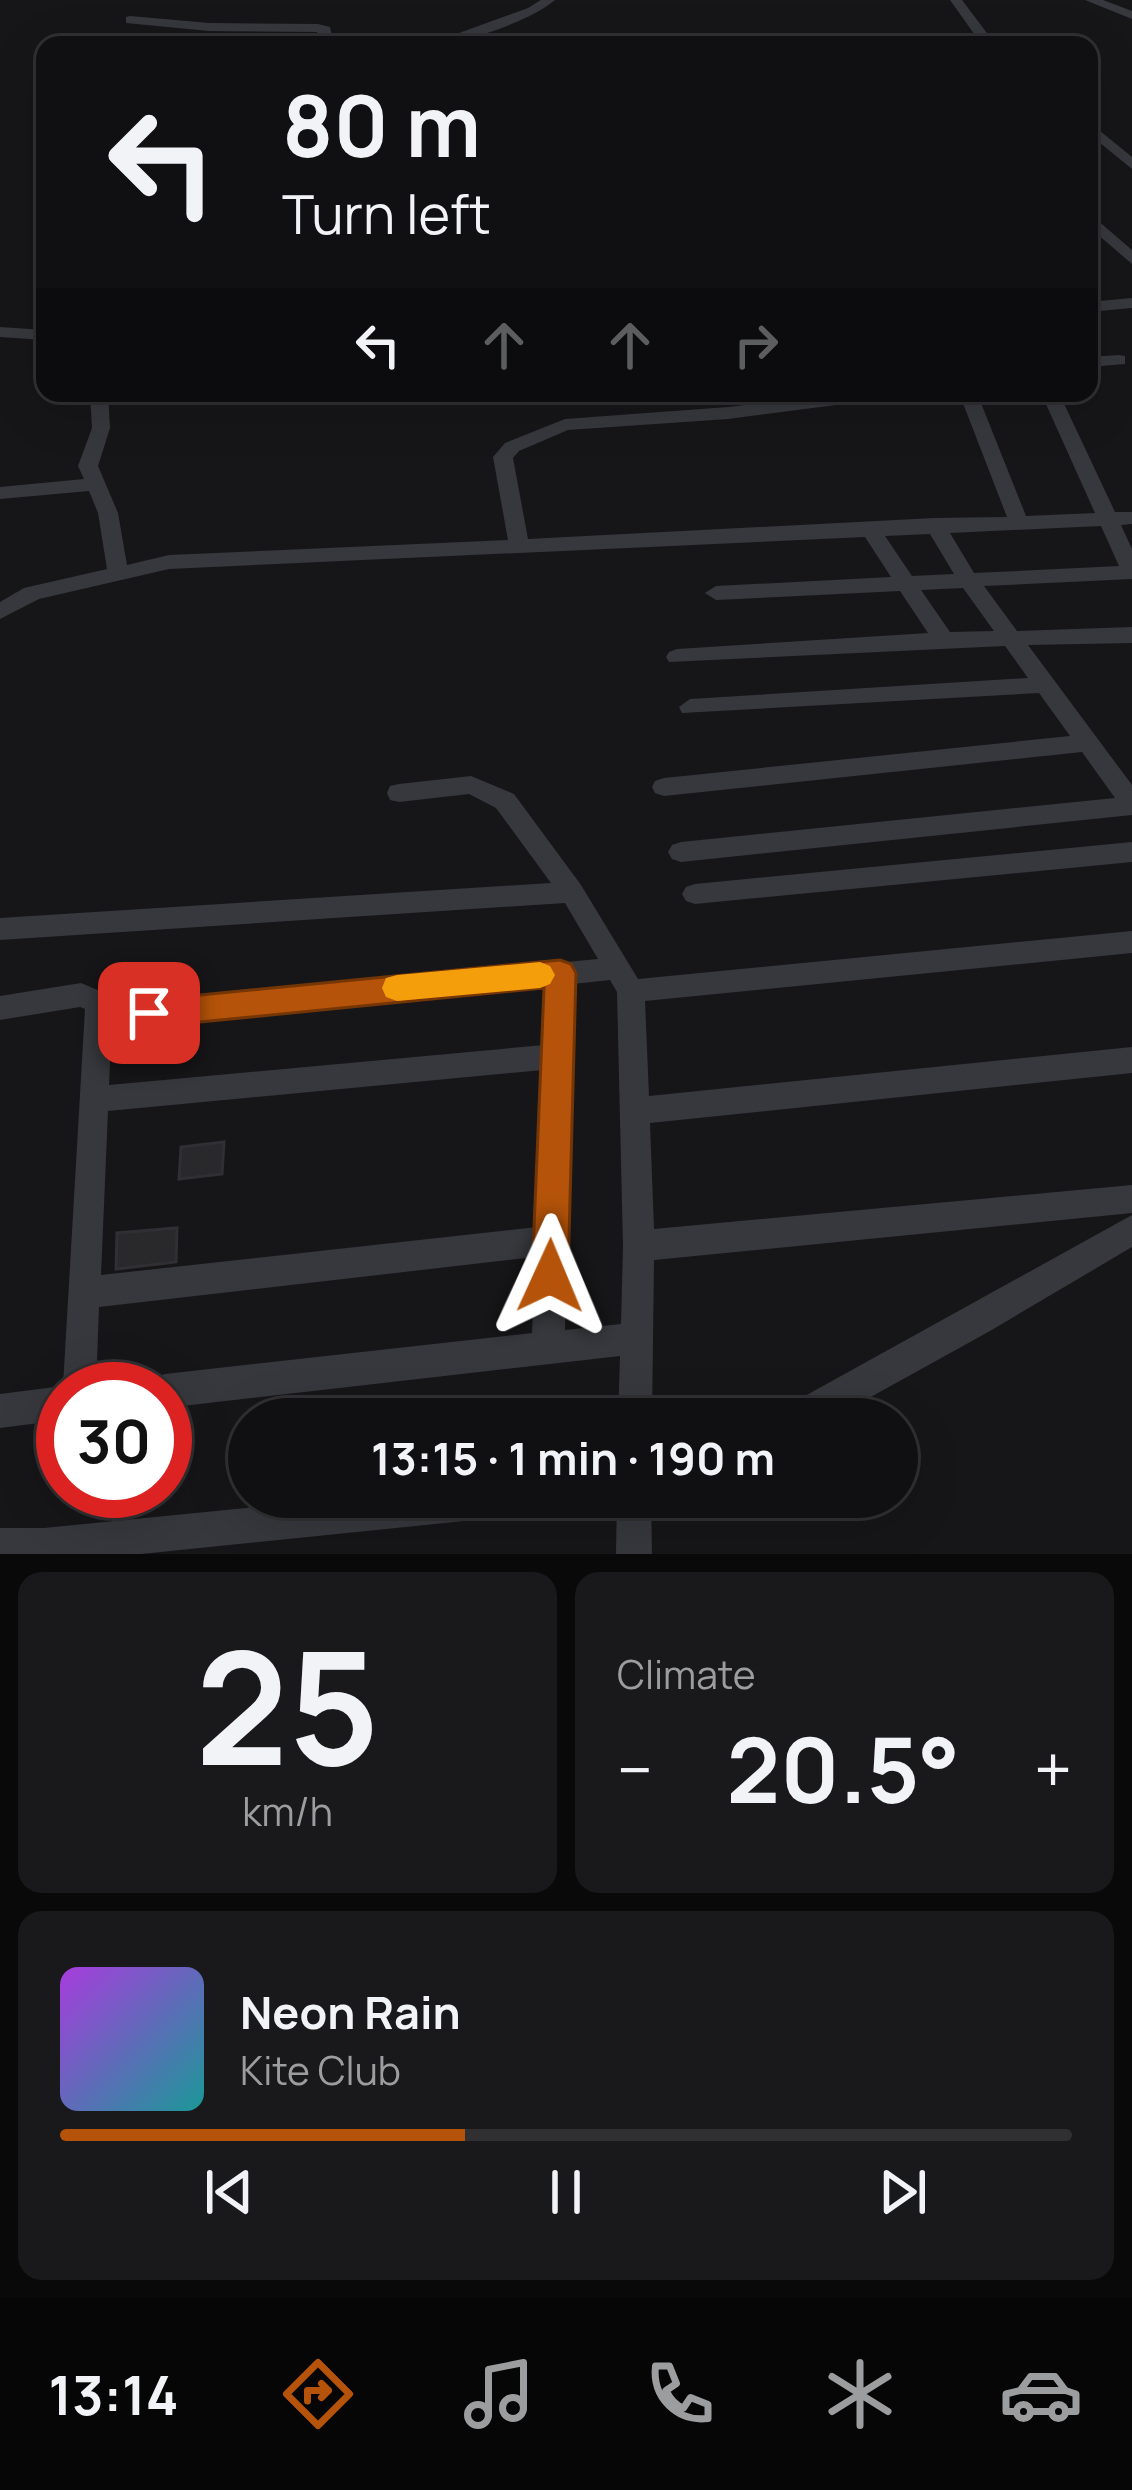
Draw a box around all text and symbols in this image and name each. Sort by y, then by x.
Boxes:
text: 80 m [282,67,481,182]
icon: left [84,84,240,240]
text: Turn left [282,176,491,250]
icon: left [345,312,411,378]
icon: ahead [471,312,537,378]
icon: ahead [597,312,663,378]
icon: right [723,312,789,378]
pin [98,962,200,1064]
icon: arrive [116,980,182,1046]
position arrow [487,1213,613,1339]
speed limit sign: 30 [36,1362,192,1518]
text: 13:15 · 1 min · 190 m [371,1427,775,1489]
text: 25 [195,1599,380,1812]
text: Climate [617,1647,756,1701]
text: 20.5° [727,1707,960,1830]
text: − [617,1724,653,1814]
text: + [1034,1724,1072,1814]
text: km/h [242,1784,333,1838]
text: Neon Rain [240,1981,461,2043]
text: Kite Club [240,2043,401,2097]
icon: previous [196,2159,262,2225]
icon: pause [533,2159,599,2225]
icon: next [870,2159,936,2225]
icon: directions [276,2352,360,2436]
icon: music [457,2352,541,2436]
icon: phone [638,2352,722,2436]
icon: climate [818,2352,902,2436]
icon: car [999,2352,1083,2436]
text: 13:14 [48,2357,179,2431]

